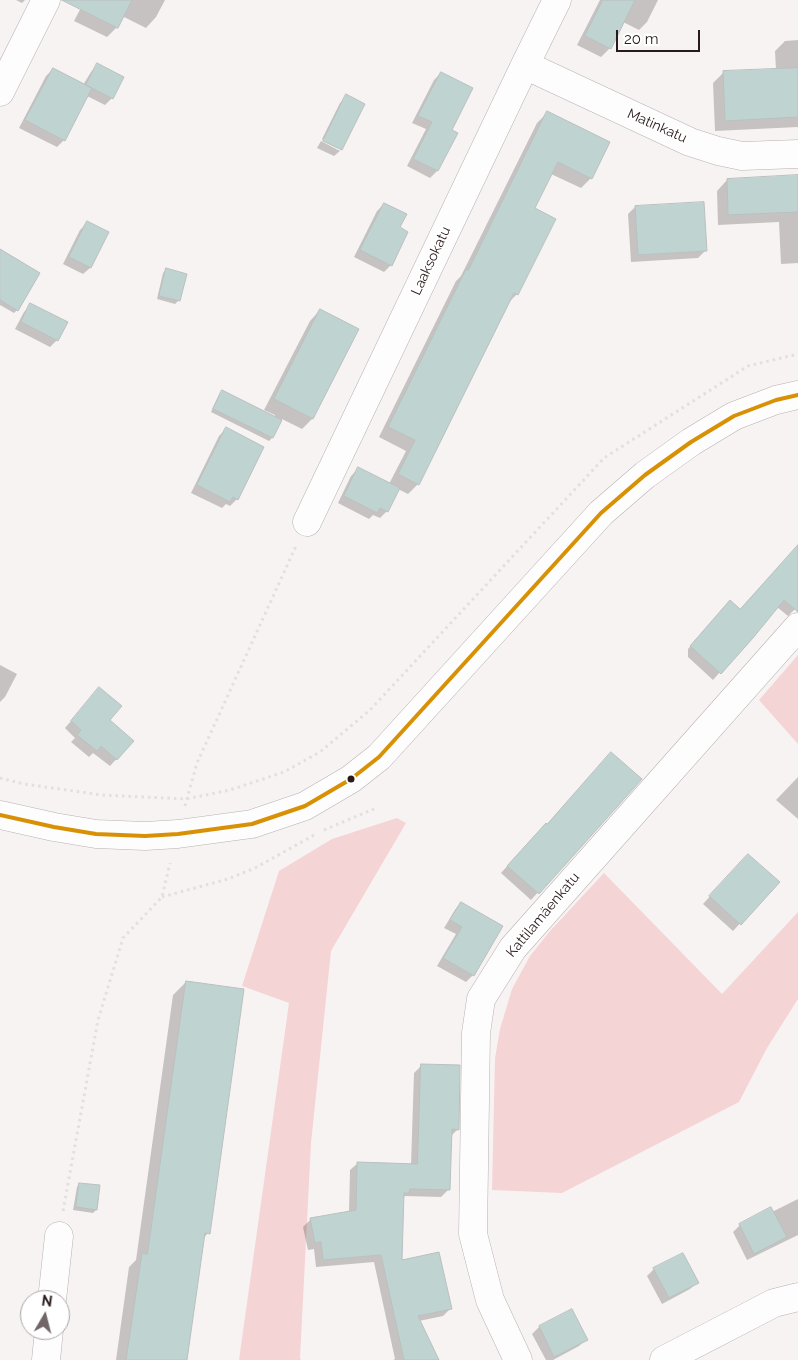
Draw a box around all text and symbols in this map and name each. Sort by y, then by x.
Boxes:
scale bar [618,20,702,52]
text: 20 m [624,30,659,48]
street label: Matinkatu [625,105,689,147]
street label: Laaksokatu [408,224,454,298]
unlabelled marker [346,774,356,784]
street label: Kattilamäenkatu [503,869,583,961]
north arrow [20,1290,70,1340]
text: N [41,1292,53,1310]

